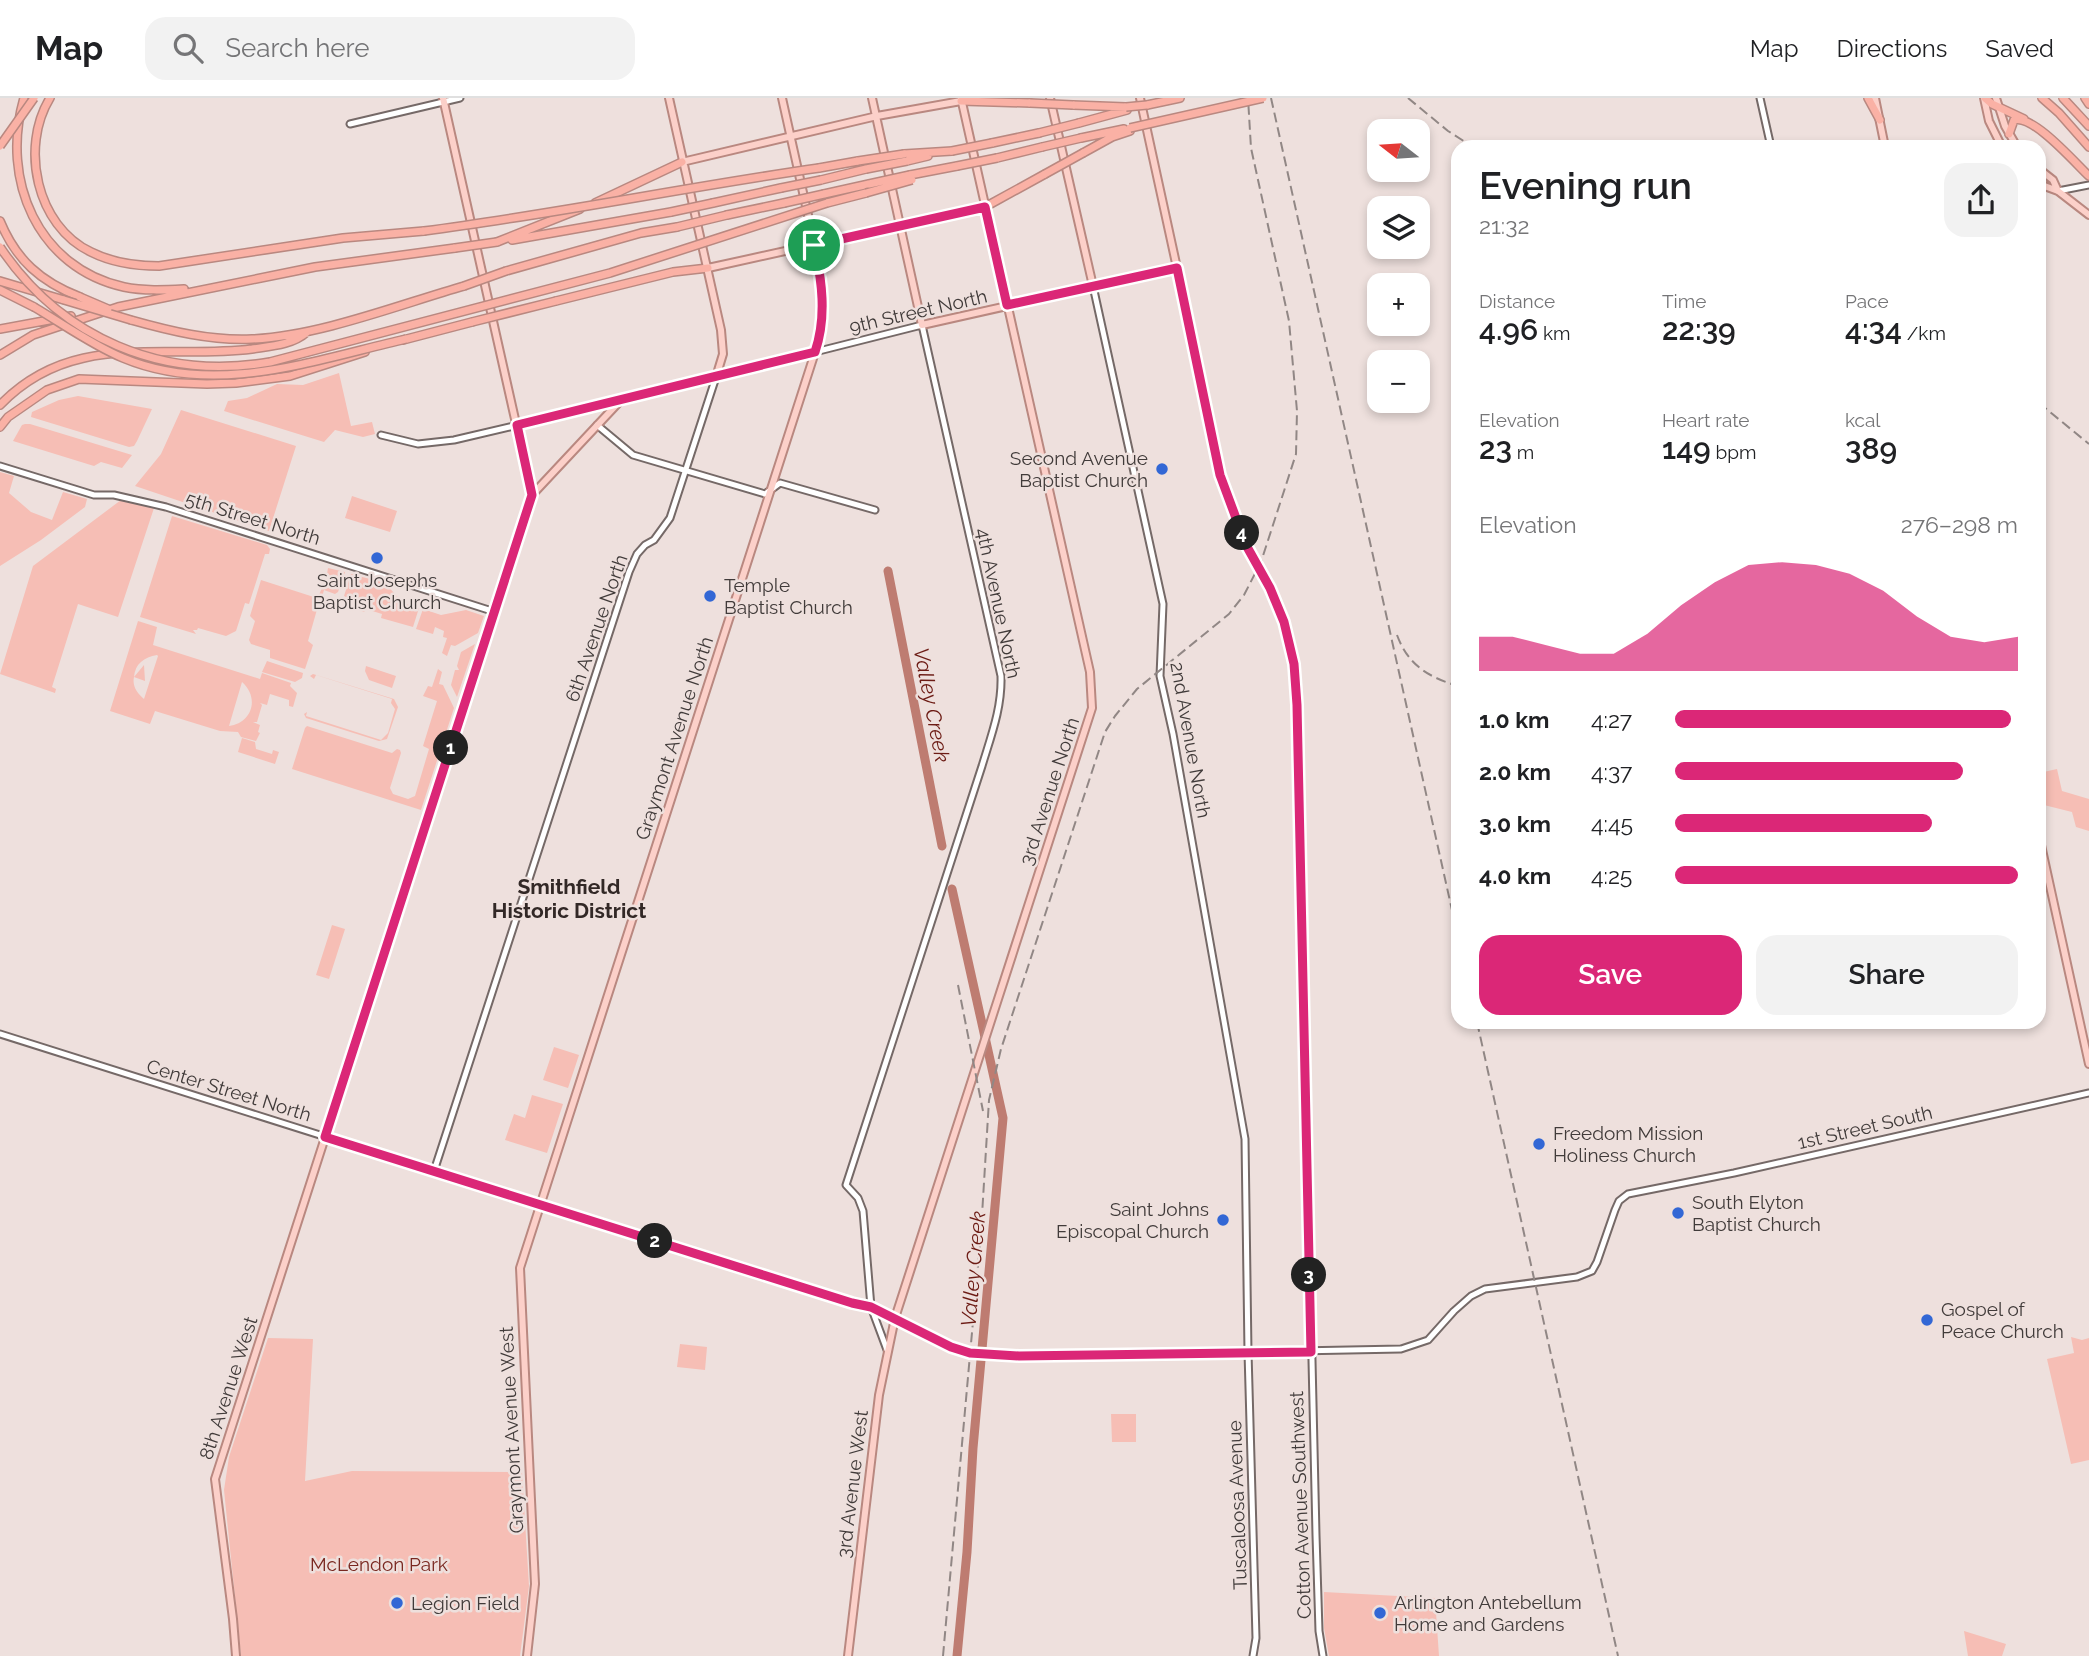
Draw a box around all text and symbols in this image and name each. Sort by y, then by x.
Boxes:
search box [145,17,635,80]
text: Map [35,29,103,68]
icon: search [169,29,207,67]
text: Search here [225,33,370,63]
text: Map [1750,34,1799,63]
text: Directions [1837,34,1947,63]
text: Saved [1985,34,2054,63]
north arrow [1367,119,1430,182]
map controls [1367,119,1430,413]
text: Evening run [1479,163,1692,208]
button: share [1944,163,2018,237]
button: layers [1367,196,1430,259]
text: 21:32 [1479,212,1529,239]
pin [784,215,844,275]
icon: arrive [795,226,833,264]
button: + [1367,273,1430,336]
street label: 9th Street North [847,284,989,338]
text: Distance [1479,290,1555,312]
text: Time [1662,290,1706,312]
text: Pace [1845,290,1889,312]
text: 4.96 [1479,312,1538,347]
text: 22:39 [1662,312,1736,347]
text: 4:34 [1845,312,1902,347]
text: km [1538,322,1571,344]
text: /km [1902,322,1946,344]
button: − [1367,350,1430,413]
text: Elevation [1479,409,1560,431]
text: Heart rate [1662,409,1750,431]
text: kcal [1845,409,1881,431]
text: 23 [1479,431,1512,466]
text: 149 [1662,431,1711,466]
text: 389 [1845,431,1897,466]
text: m [1512,441,1534,463]
text: bpm [1711,441,1757,463]
place label: Second Avenue Baptist Church [1010,447,1148,491]
marker: Second Avenue Baptist Church [1154,461,1170,477]
street label: 5th Street North [183,487,323,549]
text: Elevation [1479,511,1577,538]
text: 276–298 m [1901,511,2018,538]
pin: 4 [1224,516,1260,550]
text: 4 [1236,521,1247,543]
street label: 4th Avenue North [972,526,1026,680]
marker: Saint Josephs Baptist Church [369,550,385,566]
street label: 6th Avenue North [560,551,632,705]
place label: Saint Josephs Baptist Church [313,569,441,613]
place label: Temple Baptist Church [724,574,853,618]
marker: Temple Baptist Church [702,588,718,604]
street label: Graymont Avenue North [631,634,717,842]
water label: Valley Creek [909,645,955,765]
street label: 2nd Avenue North [1166,660,1216,820]
text: 1.0 km [1479,706,1549,733]
text: 4:27 [1591,706,1632,733]
street label: 3rd Avenue North [1015,714,1083,868]
pin: 1 [434,730,468,766]
text: 1 [446,736,455,758]
text: 2.0 km [1479,758,1551,785]
text: 4:37 [1591,758,1632,785]
text: 3.0 km [1479,810,1551,837]
text: 4:45 [1591,810,1633,837]
text: 4.0 km [1479,862,1551,889]
text: 4:25 [1591,862,1632,889]
district label: Smithfield Historic District [492,874,646,923]
button: Save [1479,935,1742,1015]
button: Share [1756,935,2018,1015]
street label: Center Street North [144,1054,314,1126]
street label: 1st Street South [1795,1101,1935,1153]
place label: Freedom Mission Holiness Church [1553,1122,1703,1166]
marker: Freedom Mission Holiness Church [1531,1136,1547,1152]
place label: South Elyton Baptist Church [1692,1191,1821,1235]
place label: Saint Johns Episcopal Church [1056,1198,1209,1242]
marker: South Elyton Baptist Church [1670,1205,1686,1221]
water label: Valley Creek [955,1210,991,1328]
marker: Saint Johns Episcopal Church [1215,1212,1231,1228]
pin: 2 [638,1224,672,1258]
text: 2 [649,1229,660,1251]
pin: 3 [1292,1258,1326,1292]
text: 3 [1303,1263,1314,1285]
place label: Gospel of Peace Church [1941,1298,2064,1342]
marker: Gospel of Peace Church [1919,1312,1935,1328]
street label: 8th Avenue West [194,1313,262,1462]
street label: Graymont Avenue West [495,1325,527,1534]
street label: Cotton Avenue Southwest [1285,1390,1315,1619]
street label: 3rd Avenue West [832,1408,872,1559]
street label: Tuscaloosa Avenue [1223,1420,1251,1590]
park label: McLendon Park [310,1553,448,1575]
place label: Arlington Antebellum Home and Gardens [1394,1591,1582,1635]
place label: Legion Field [411,1592,520,1614]
marker: Legion Field [389,1595,405,1611]
marker: Arlington Antebellum Home and Gardens [1372,1605,1388,1621]

